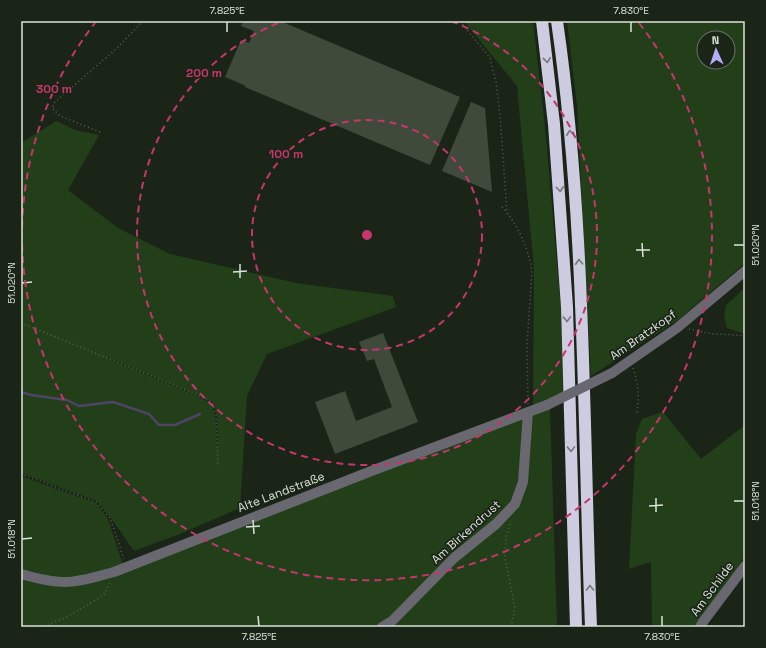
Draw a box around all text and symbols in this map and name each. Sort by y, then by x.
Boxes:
text: 7.825°E [209,4,245,17]
text: 7.830°E [613,4,649,17]
north arrow [696,30,736,70]
text: N [711,33,720,47]
one-way arrow [543,57,552,63]
text: 200 m [186,65,222,81]
text: 300 m [36,81,72,97]
one-way arrow [566,130,575,136]
text: 100 m [269,146,303,162]
one-way arrow [555,186,564,192]
text: 51.020°N [749,224,762,266]
centre of rings [360,228,374,242]
one-way arrow [575,259,583,265]
text: 51.020°N [5,262,18,304]
street label: Am Bratzkopf [607,306,679,364]
one-way arrow [563,316,571,322]
one-way arrow [567,446,575,452]
street label: Alte Landstraße [235,468,327,516]
text: 51.018°N [749,481,762,521]
street label: Am Birkendrust [428,497,504,567]
text: 51.018°N [5,519,18,559]
street label: Am Schilde [687,559,737,619]
one-way arrow [585,585,594,591]
text: 7.825°E [241,630,277,643]
text: 7.830°E [644,630,680,643]

